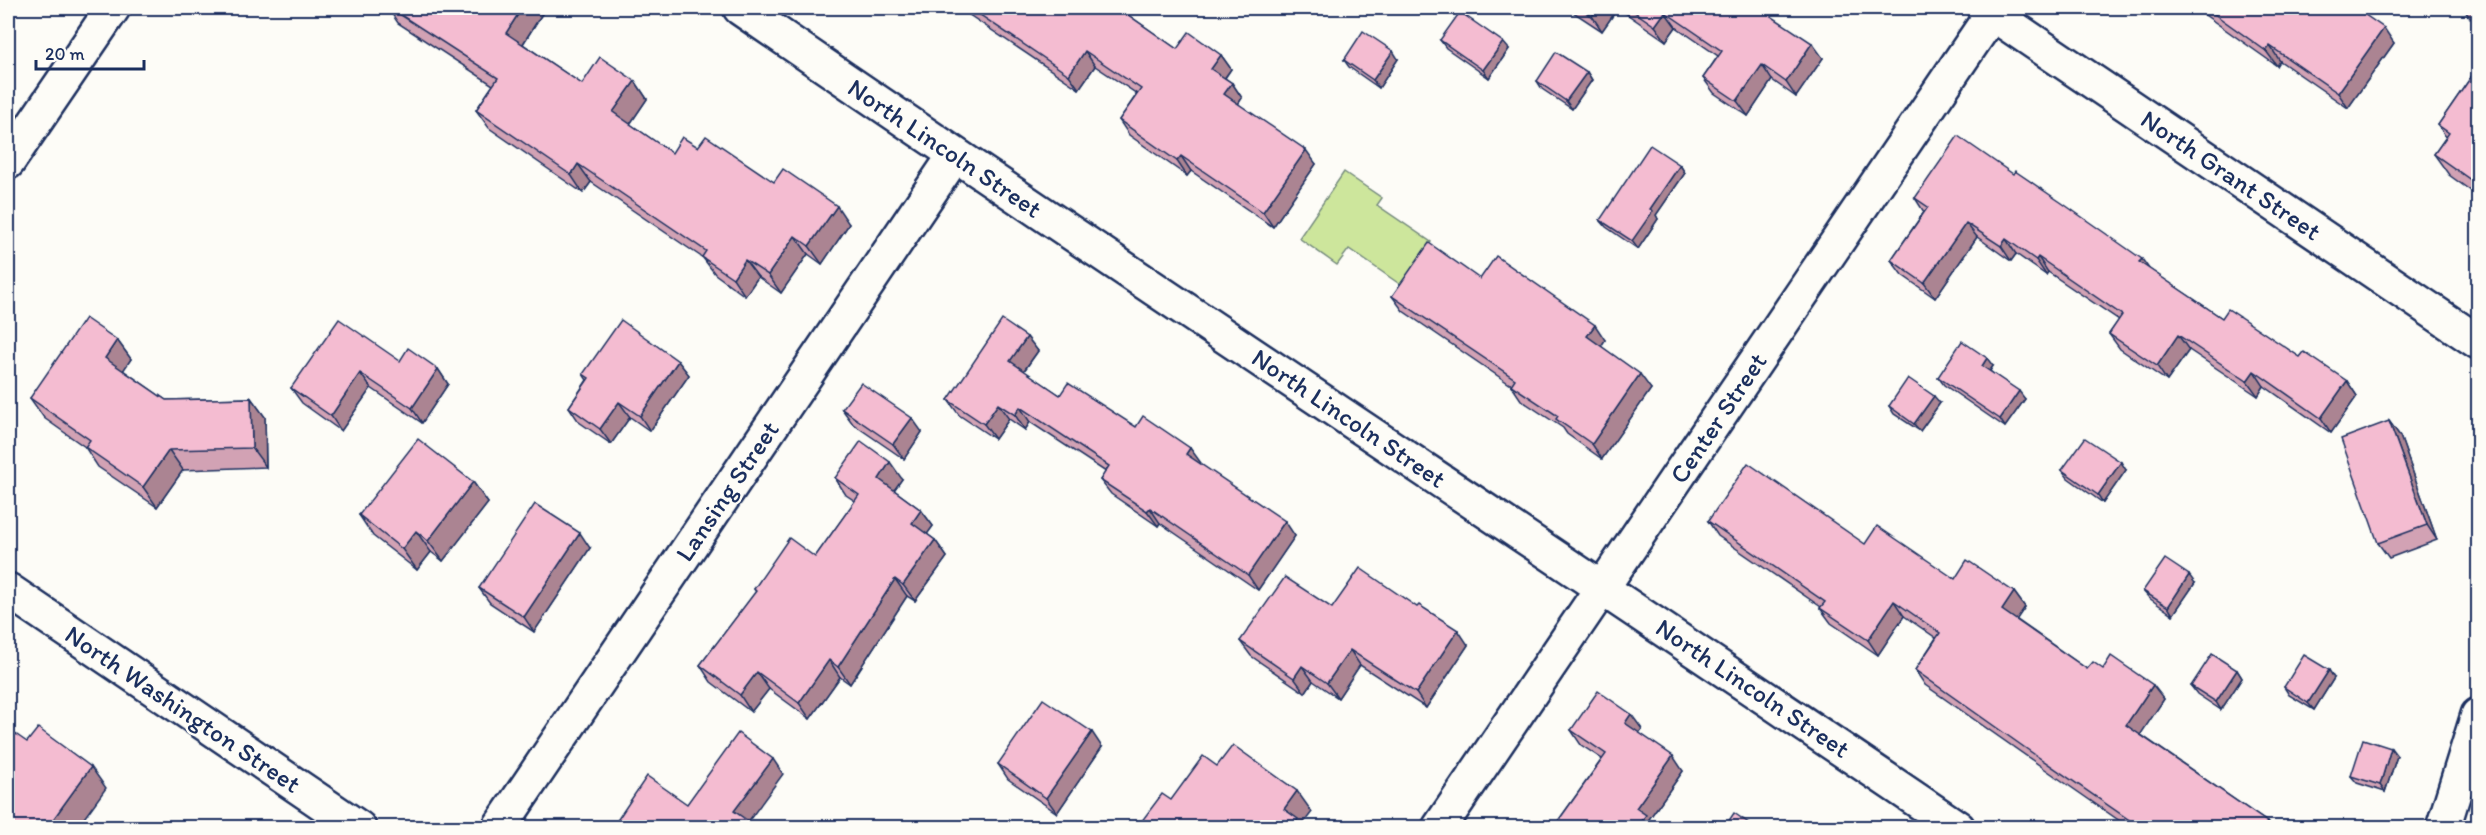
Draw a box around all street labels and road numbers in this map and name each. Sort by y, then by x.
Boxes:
street label: North Lincoln Street [842,71,1048,225]
street label: North Grant Street [2135,103,2327,247]
street label: North Lincoln Street [1246,341,1452,495]
street label: Center Street [1663,346,1774,490]
street label: Lansing Street [668,414,786,567]
street label: North Lincoln Street [1650,611,1856,765]
street label: North Washington Street [59,618,307,800]

